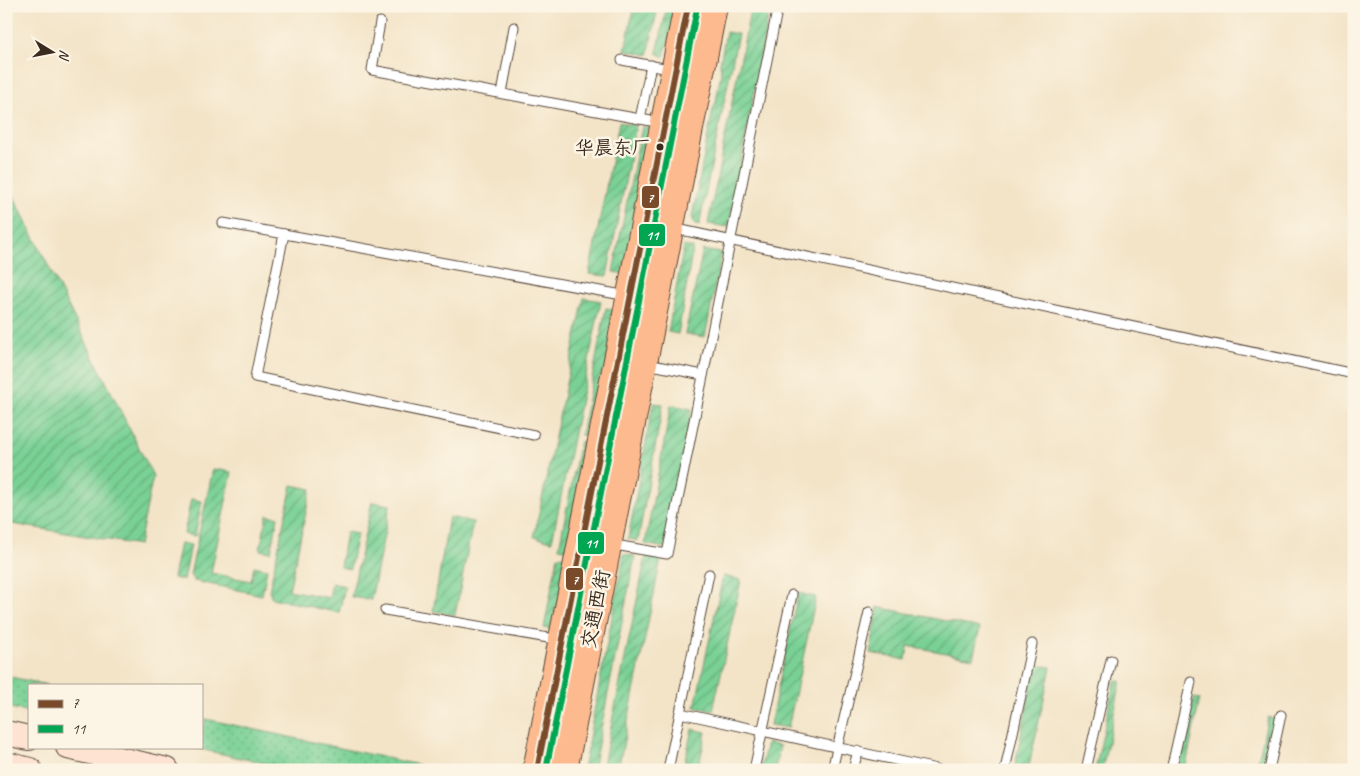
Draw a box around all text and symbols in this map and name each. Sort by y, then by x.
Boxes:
north arrow [28,28,78,78]
text: N [55,48,73,62]
place label: 华晨东厂 [575,136,651,160]
marker: 华晨东厂 [655,142,665,152]
line badge: 7 [641,185,660,209]
text: 7 [647,189,655,206]
line badge: 11 [638,223,666,247]
text: 11 [646,227,660,244]
line badge: 11 [577,531,605,555]
text: 11 [585,535,599,552]
line badge: 7 [565,567,584,591]
street label: 交通西街 [576,567,615,651]
text: 7 [572,571,580,588]
legend [28,684,202,748]
text: 7 [72,694,80,713]
text: 11 [72,720,87,739]

